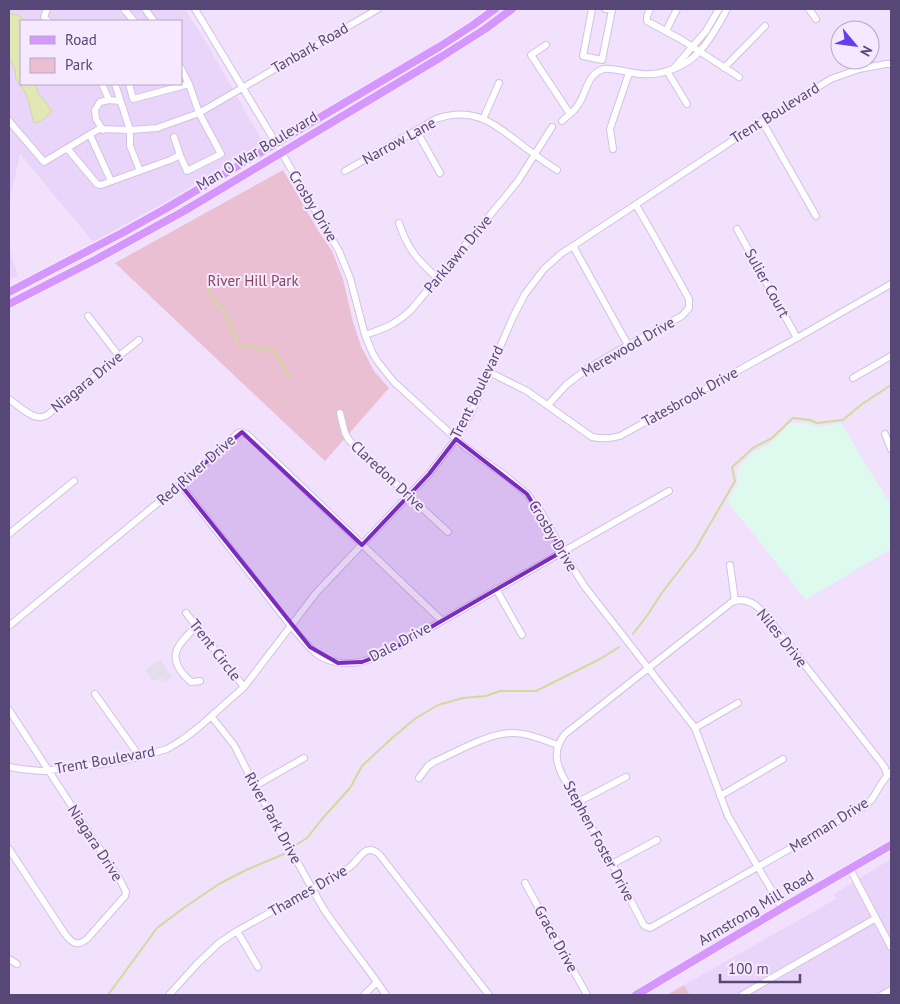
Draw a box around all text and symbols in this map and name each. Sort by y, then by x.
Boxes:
street label: Tanbark Road [268,18,352,77]
legend [20,20,182,85]
north arrow [830,20,880,70]
text: Road [65,30,97,49]
text: N [856,43,876,60]
text: Park [65,55,93,74]
street label: Trent Boulevard [727,78,823,147]
street label: Man O War Boulevard [193,107,321,194]
street label: Narrow Lane [359,113,439,169]
street label: Crosby Drive [285,167,342,245]
street label: Parklawn Drive [419,211,496,297]
street label: Sulier Court [741,245,794,321]
park label: River Hill Park [207,271,299,290]
street label: Merewood Drive [578,312,678,381]
street label: Trent Boulevard [446,342,507,441]
street label: Niagara Drive [47,347,127,416]
street label: Tatesbrook Drive [638,362,741,431]
street label: Red River Drive [152,430,239,509]
street label: Claredon Drive [347,436,430,515]
street label: Crosby Drive [525,497,582,575]
street label: Niles Drive [753,604,812,671]
street label: Trent Circle [185,615,245,684]
street label: Dale Drive [366,617,434,666]
street label: Trent Boulevard [53,741,156,778]
street label: River Park Drive [241,769,306,867]
street label: Stephen Foster Drive [560,777,639,904]
street label: Merman Drive [786,793,872,856]
street label: Niagara Drive [64,801,127,884]
street label: Thames Drive [265,860,350,921]
street label: Armstrong Mill Road [695,866,817,950]
street label: Grace Drive [530,902,583,975]
scale bar [720,952,800,984]
text: 100 m [728,959,769,978]

